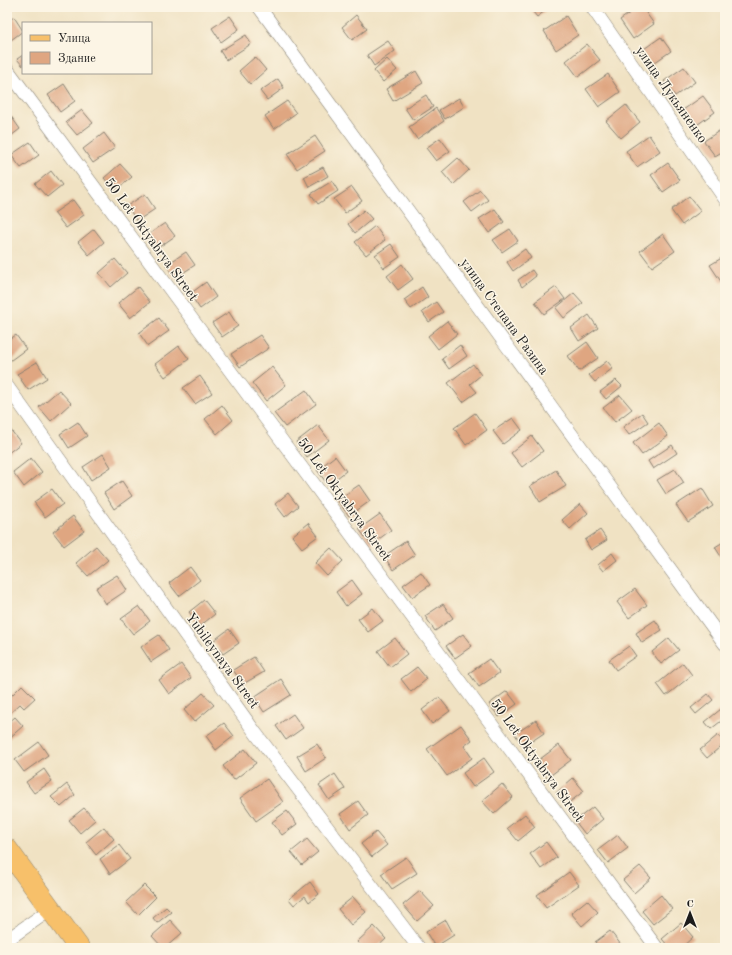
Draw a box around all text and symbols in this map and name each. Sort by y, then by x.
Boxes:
legend [22,22,152,74]
text: Улица [58,33,91,45]
street label: улица Лукьяненко [633,44,710,146]
text: Здание [58,53,96,65]
street label: 50 Let Oktyabrya Street [102,175,201,304]
street label: улица Степана Разина [457,256,551,377]
street label: 50 Let Oktyabrya Street [295,435,394,564]
street label: Yubileynaya Street [183,610,262,711]
street label: 50 Let Oktyabrya Street [488,696,587,825]
north arrow [670,893,710,933]
text: С [686,899,694,910]

